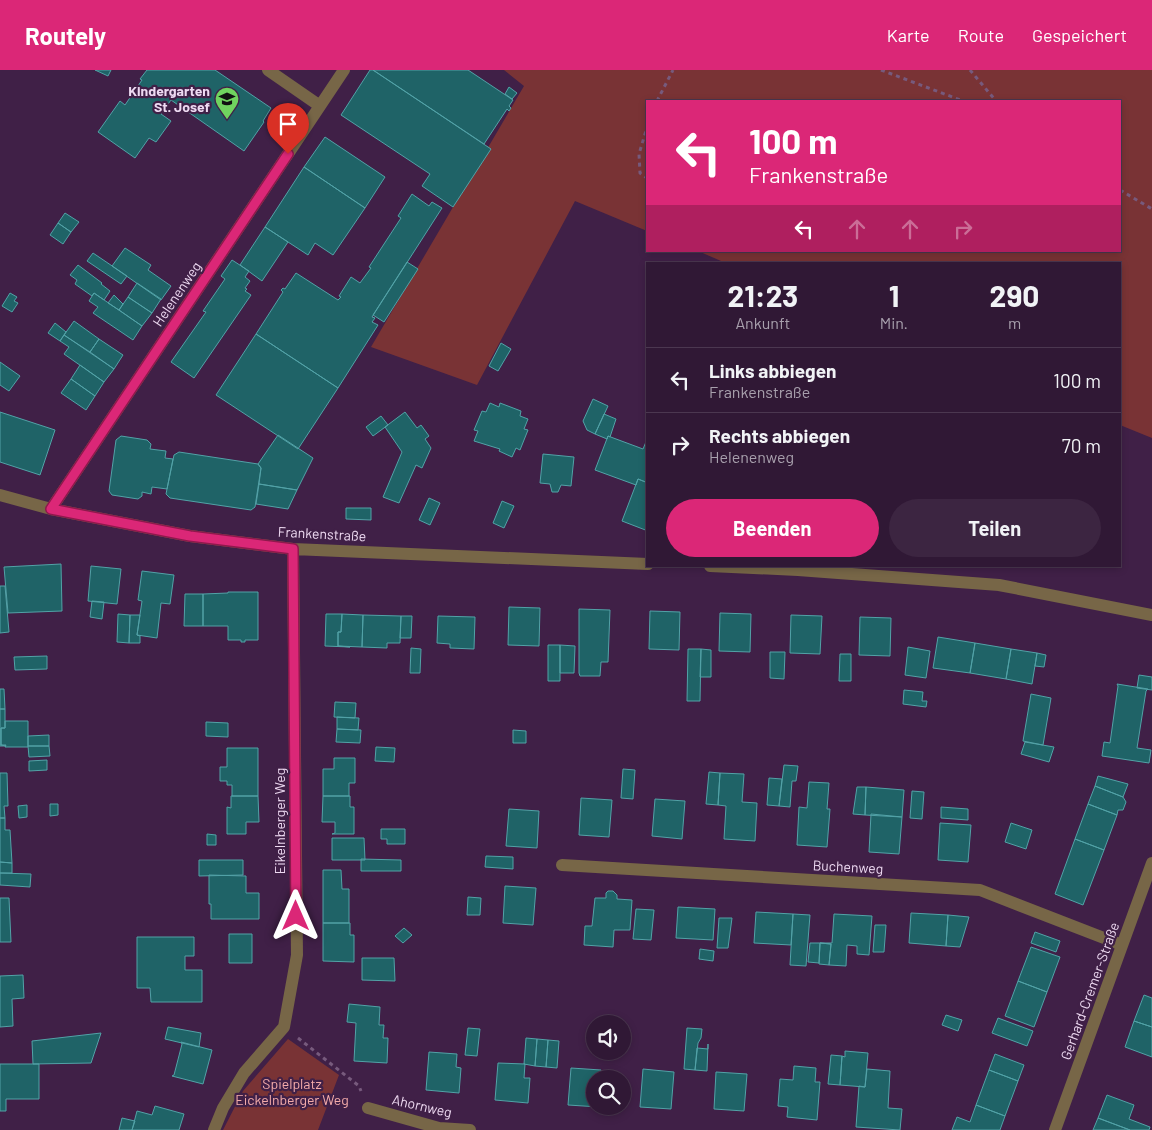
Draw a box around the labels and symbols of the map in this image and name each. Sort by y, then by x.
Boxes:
place label: Kindergarten St. Josef [128,82,210,115]
school or university icon: Kindergarten St. Josef [214,86,240,120]
pin [267,103,309,154]
street label: Helenenweg [149,258,204,329]
street label: Frankenstraße [277,523,367,544]
street label: Eikelnberger Weg [271,768,288,874]
street label: Buchenweg [812,856,884,877]
position arrow [269,889,321,941]
street label: Gerhard-Cremer-Straße [1057,920,1122,1062]
park label: Spielplatz Eickelnberger Weg [235,1075,349,1108]
street label: Ahornweg [391,1090,454,1121]

